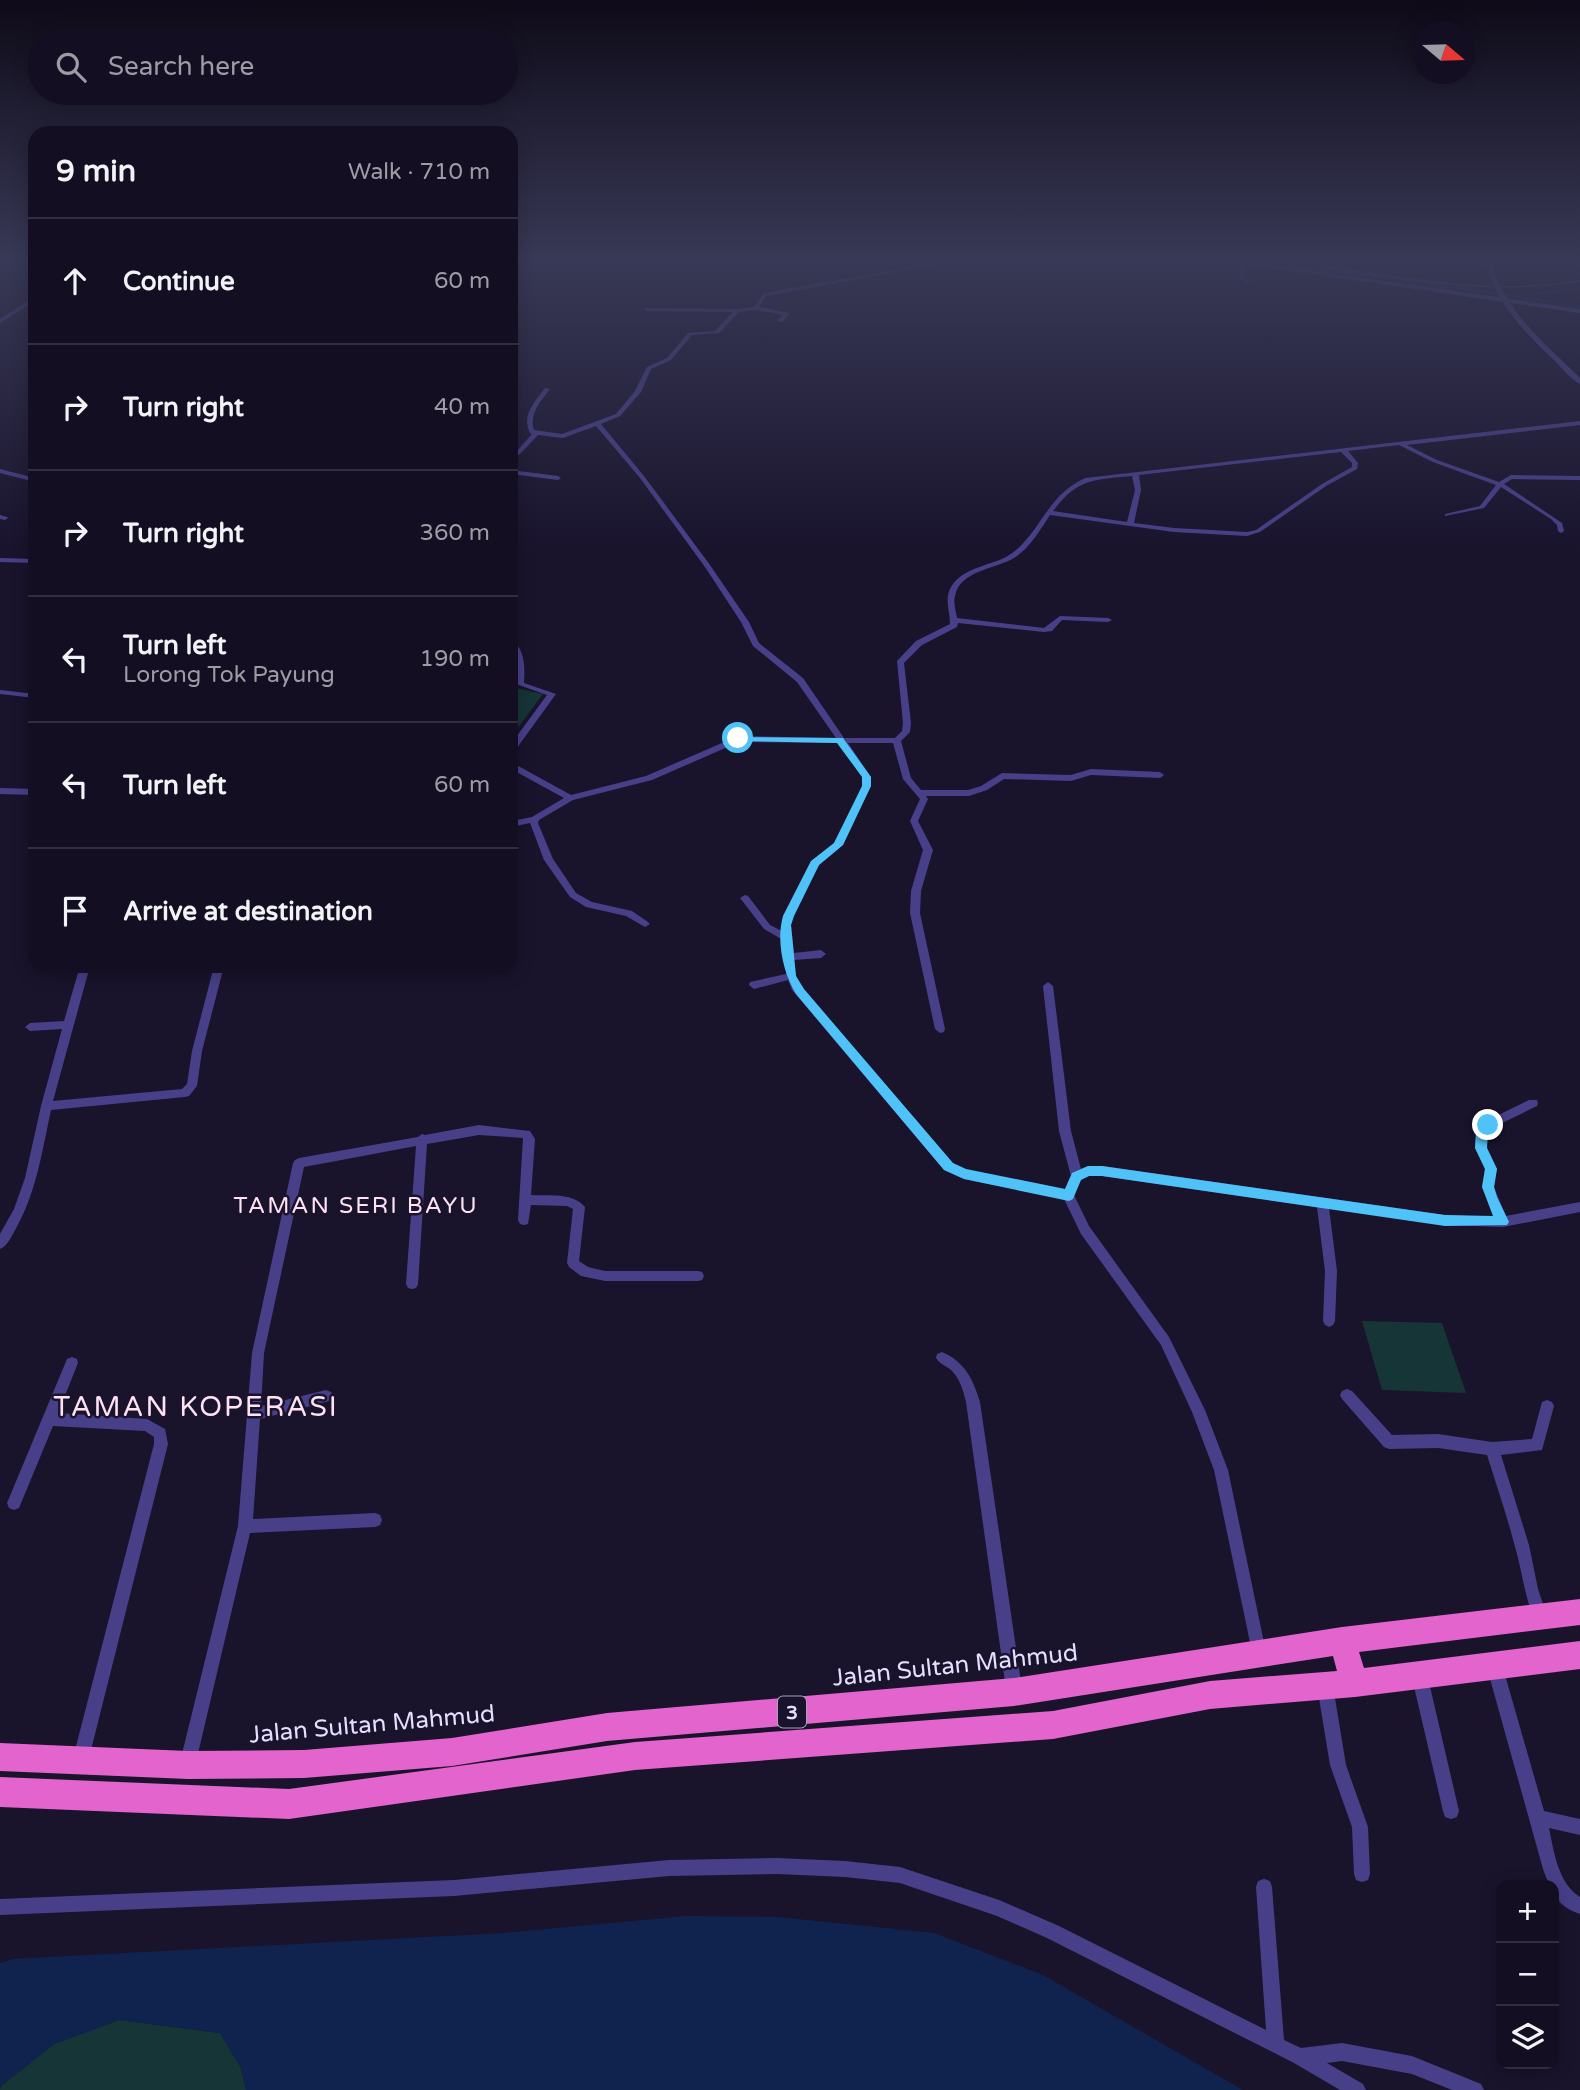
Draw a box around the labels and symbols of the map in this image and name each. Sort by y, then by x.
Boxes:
north arrow [1412,21,1475,84]
route start [722,722,753,753]
route end [1472,1109,1503,1140]
district label: TAMAN SERI BAYU [233,1192,479,1220]
district label: TAMAN KOPERASI [53,1390,339,1424]
street label: Jalan Sultan Mahmud [831,1638,1079,1693]
road number: 3 [778,1696,806,1728]
street label: Jalan Sultan Mahmud [248,1699,496,1750]

